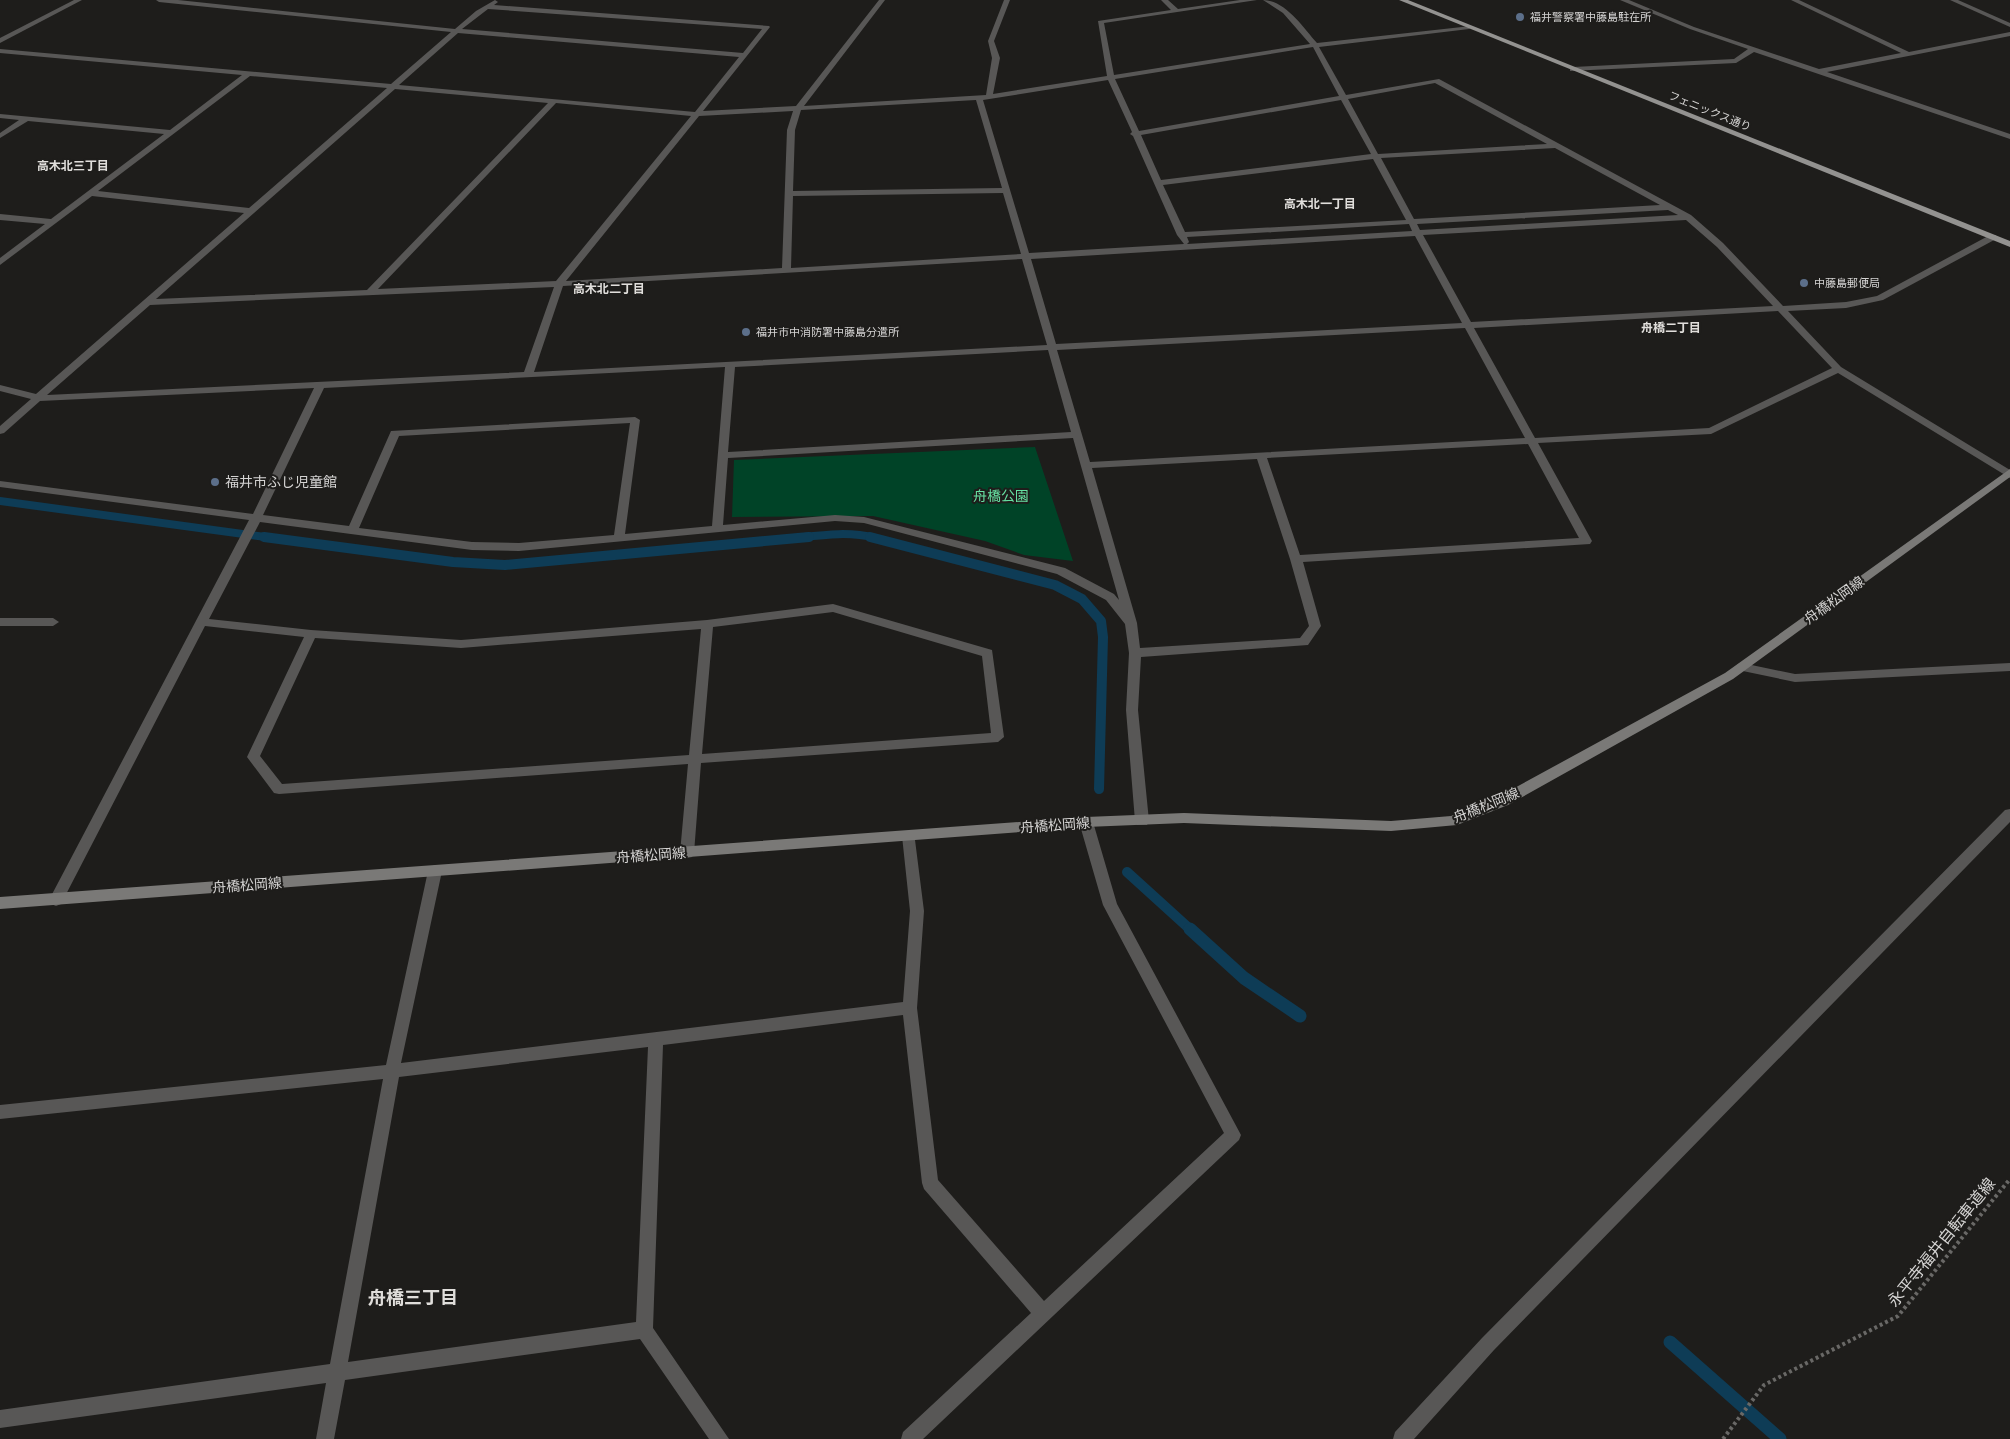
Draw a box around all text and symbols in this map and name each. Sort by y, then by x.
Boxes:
place label: 福井警察署中藤島駐在所 [1530,10,1652,25]
marker: 福井警察署中藤島駐在所 [1514,11,1526,23]
street label: フェニックス通り [1666,88,1753,135]
district label: 高木北三丁目 [37,158,109,175]
district label: 高木北一丁目 [1284,196,1356,213]
place label: 中藤島郵便局 [1814,276,1880,291]
marker: 中藤島郵便局 [1798,277,1810,289]
district label: 高木北二丁目 [573,281,645,298]
district label: 舟橋二丁目 [1641,320,1701,337]
place label: 福井市中消防署中藤島分遣所 [756,325,900,340]
marker: 福井市中消防署中藤島分遣所 [740,326,752,338]
place label: 福井市ふじ児童館 [225,473,337,493]
marker: 福井市ふじ児童館 [209,476,221,488]
park label: 舟橋公園 [973,487,1029,507]
street label: 舟橋松岡線 [1800,572,1869,629]
street label: 舟橋松岡線 [1450,784,1523,828]
street label: 舟橋松岡線 [1019,814,1091,838]
street label: 舟橋松岡線 [615,844,687,868]
street label: 舟橋松岡線 [211,874,283,898]
street label: 永平寺福井自転車道線 [1883,1174,2001,1312]
district label: 舟橋三丁目 [368,1286,458,1311]

